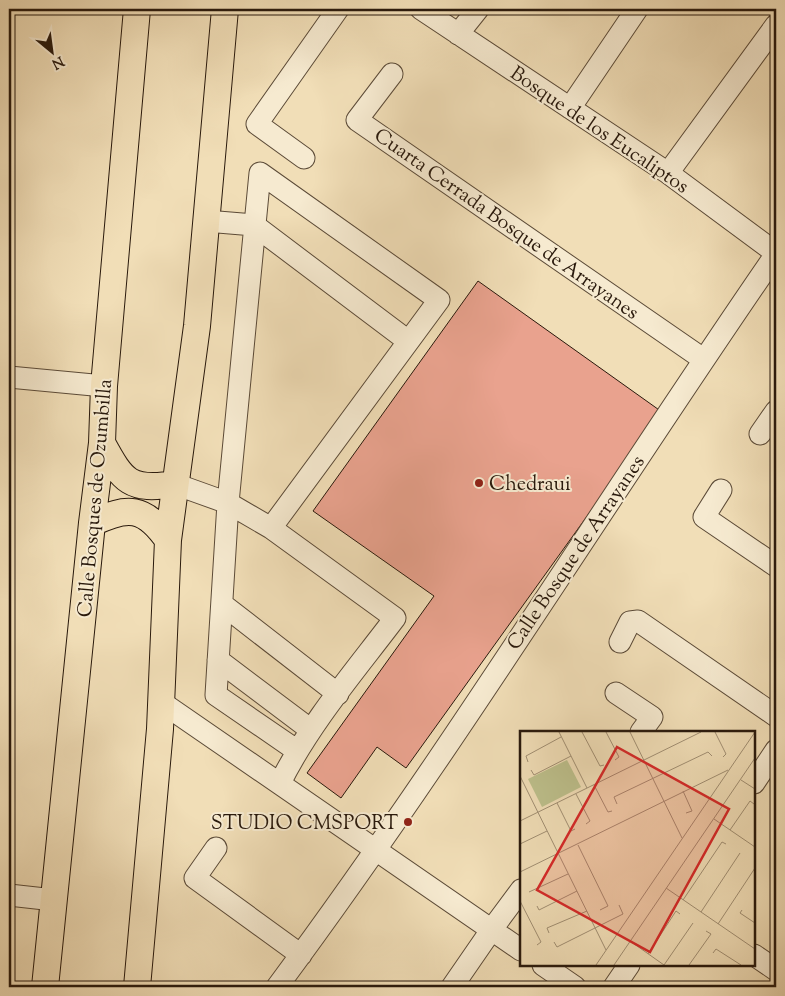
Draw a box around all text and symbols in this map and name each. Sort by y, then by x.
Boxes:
north arrow [28,28,78,78]
text: N [48,50,67,73]
street label: Bosque de los Eucaliptos [503,60,694,202]
street label: Cuarta Cerrada Bosque de Arrayanes [367,122,644,328]
street label: Calle Bosques de Ozumbilla [72,378,121,619]
street label: Calle Bosque de Arrayanes [501,450,653,657]
place label: Chedraui [489,471,571,500]
marker: Chedraui [473,477,485,489]
inset map [520,731,755,966]
place label: STUDIO CMSPORT [211,810,398,839]
marker: STUDIO CMSPORT [402,816,414,828]

